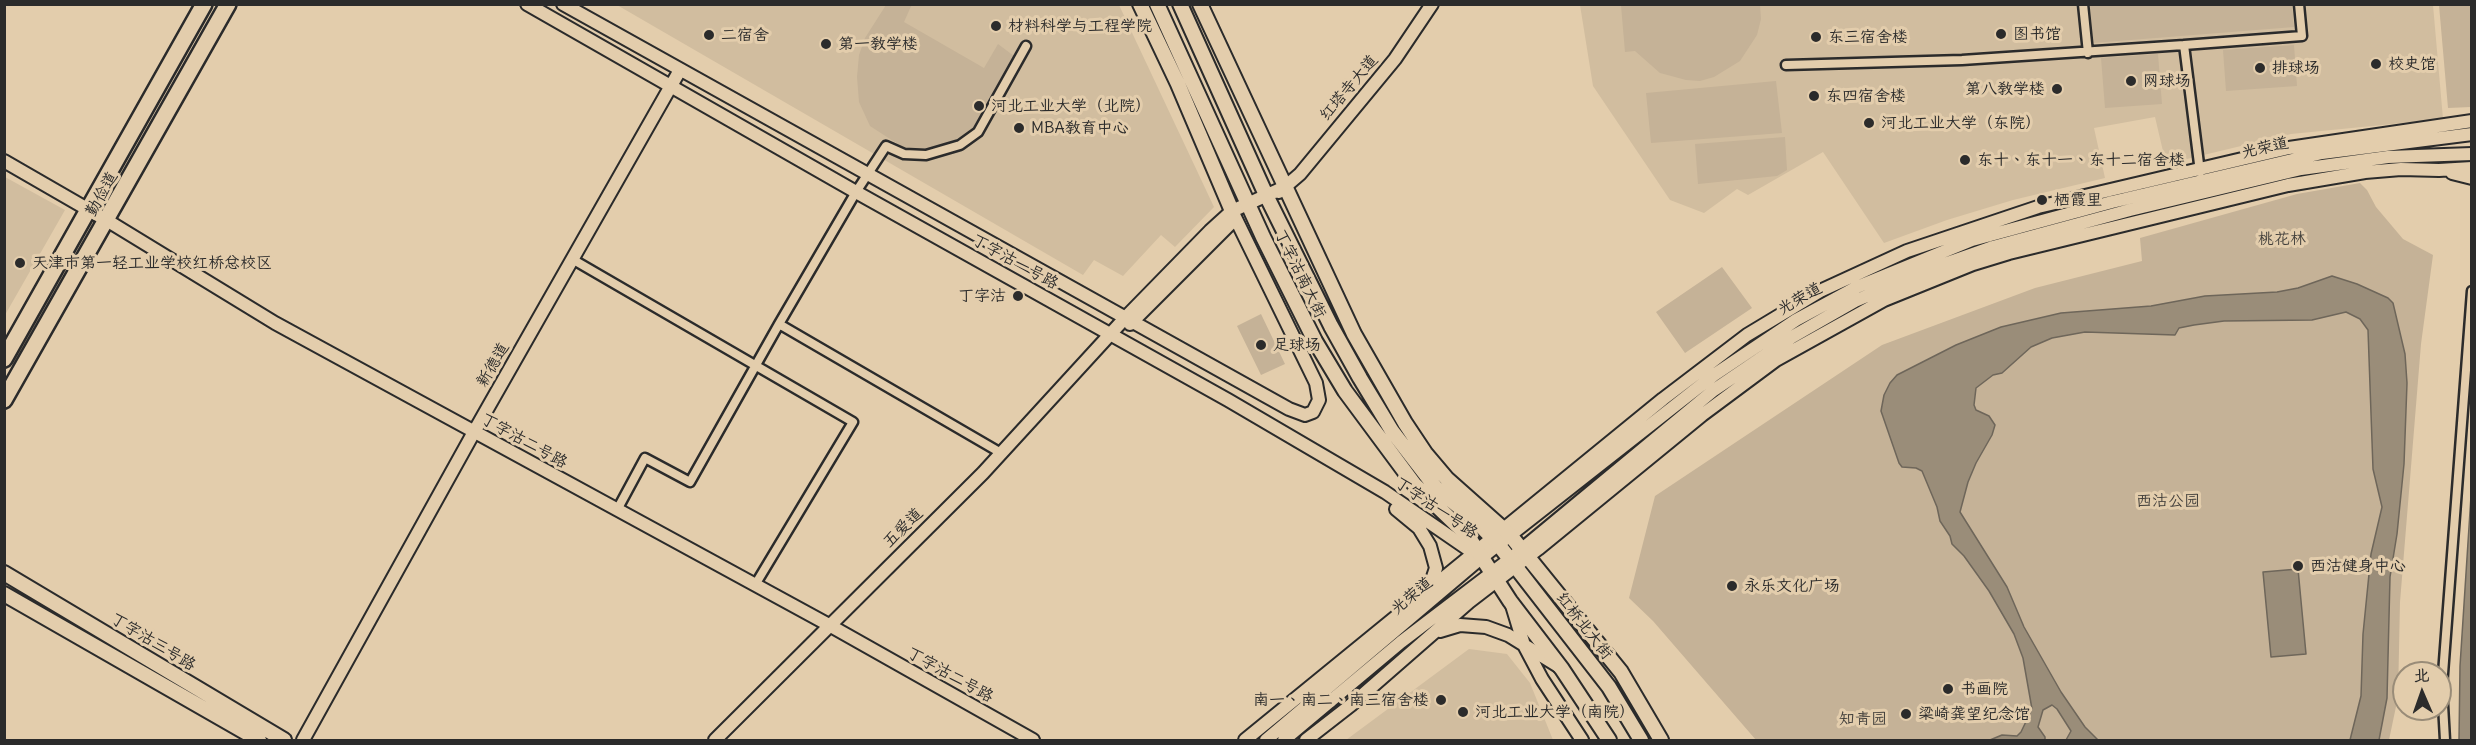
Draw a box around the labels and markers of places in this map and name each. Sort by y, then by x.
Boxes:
place label: 材料科学与工程学院 [1008,16,1152,36]
marker: 材料科学与工程学院 [989,19,1003,33]
place label: 图书馆 [2013,24,2061,44]
place label: 二宿舍 [721,25,769,45]
place label: 东三宿舍楼 [1828,27,1908,47]
marker: 图书馆 [1994,27,2008,41]
marker: 二宿舍 [702,28,716,42]
marker: 东三宿舍楼 [1809,30,1823,44]
place label: 第一教学楼 [838,34,918,54]
marker: 第一教学楼 [819,37,833,51]
place label: 校史馆 [2388,54,2436,74]
marker: 校史馆 [2369,57,2383,71]
place label: 排球场 [2272,58,2320,78]
marker: 排球场 [2253,61,2267,75]
place label: 网球场 [2143,71,2191,91]
marker: 网球场 [2124,74,2138,88]
place label: 第八教学楼 [1965,79,2045,99]
marker: 第八教学楼 [2050,82,2064,96]
place label: 东四宿舍楼 [1826,86,1906,106]
marker: 东四宿舍楼 [1807,89,1821,103]
place label: 河北工业大学（北院） [991,96,1151,116]
marker: 河北工业大学（北院） [972,99,986,113]
place label: 河北工业大学（东院） [1881,113,2041,133]
marker: 河北工业大学（东院） [1862,116,1876,130]
place label: MBA教育中心 [1031,118,1129,138]
marker: MBA教育中心 [1012,121,1026,135]
place label: 东十、东十一、东十二宿舍楼 [1977,150,2185,170]
marker: 东十、东十一、东十二宿舍楼 [1958,153,1972,167]
place label: 栖霞里 [2054,190,2102,210]
marker: 栖霞里 [2035,193,2049,207]
place label: 天津市第一轻工业学校红桥总校区 [32,253,272,273]
marker: 天津市第一轻工业学校红桥总校区 [13,256,27,270]
place label: 丁字沽 [958,286,1006,306]
marker: 丁字沽 [1011,289,1025,303]
place label: 足球场 [1273,335,1321,355]
marker: 足球场 [1254,338,1268,352]
place label: 西沽健身中心 [2310,556,2406,576]
marker: 西沽健身中心 [2291,559,2305,573]
place label: 永乐文化广场 [1744,576,1840,596]
marker: 永乐文化广场 [1725,579,1739,593]
place label: 书画院 [1960,679,2008,699]
marker: 书画院 [1941,682,1955,696]
place label: 南一、南二、南三宿舍楼 [1253,690,1429,710]
marker: 南一、南二、南三宿舍楼 [1434,693,1448,707]
place label: 河北工业大学（南院） [1475,702,1635,722]
place label: 梁崎龚望纪念馆 [1918,704,2030,724]
marker: 河北工业大学（南院） [1456,705,1470,719]
marker: 梁崎龚望纪念馆 [1899,707,1913,721]

